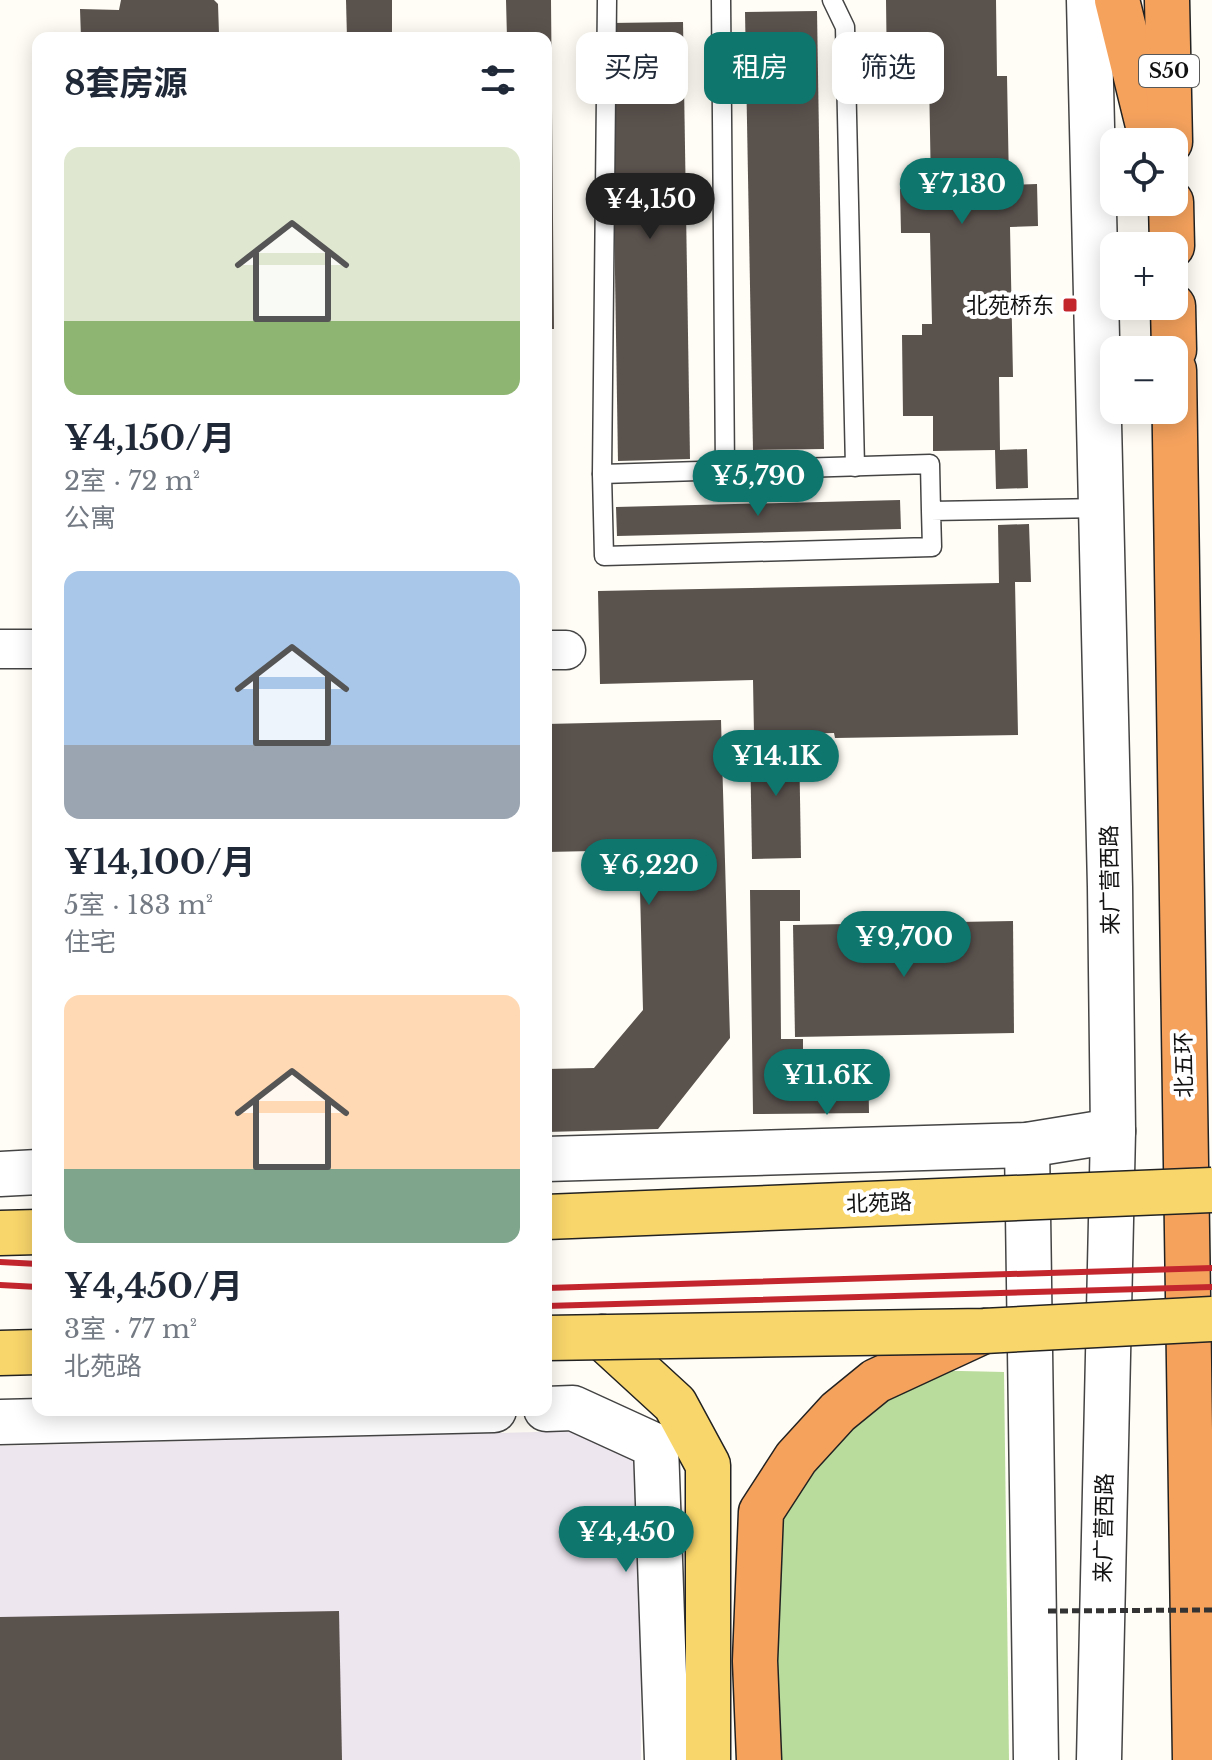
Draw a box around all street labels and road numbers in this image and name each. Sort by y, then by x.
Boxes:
road number: S50 [1139,55,1199,87]
street label: 来广营西路 [1096,825,1124,935]
street label: 北五环 [1170,1032,1198,1098]
street label: 北苑路 [846,1188,912,1218]
street label: 来广营西路 [1090,1473,1118,1583]

